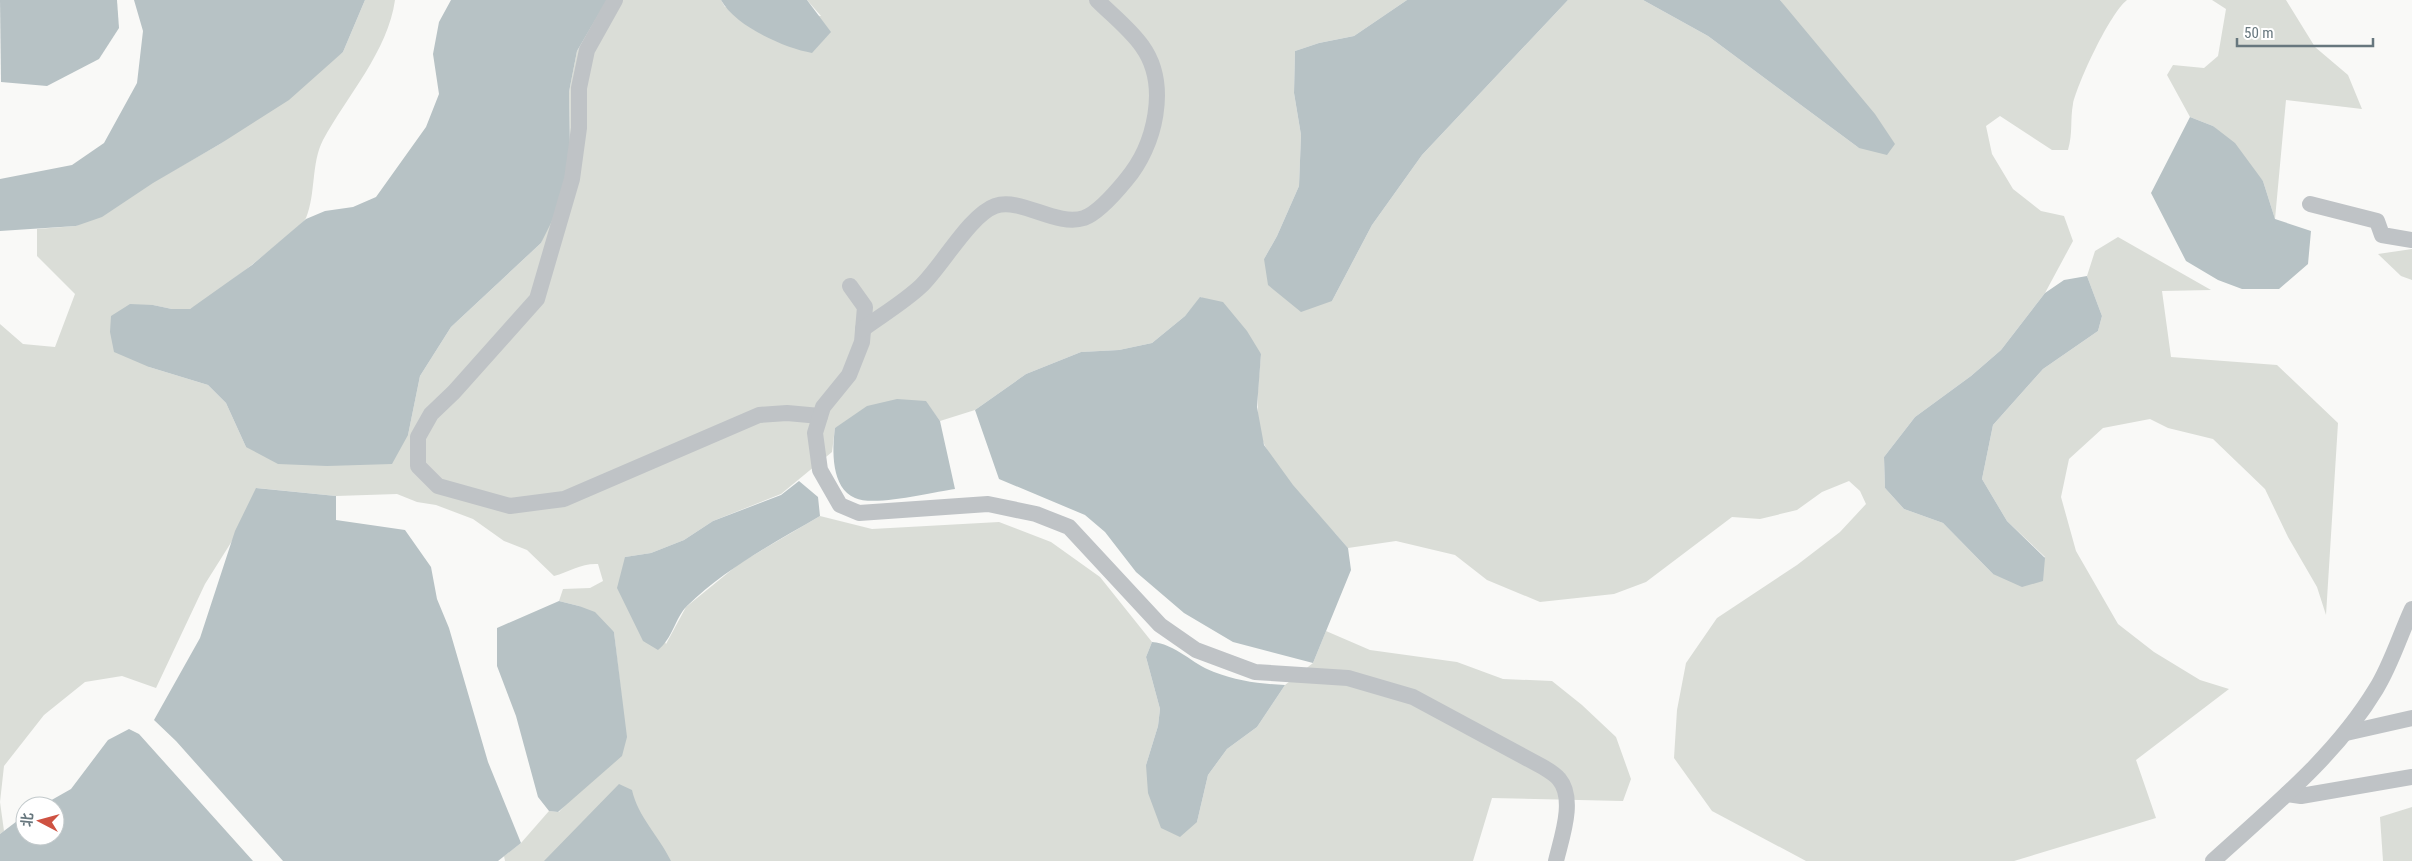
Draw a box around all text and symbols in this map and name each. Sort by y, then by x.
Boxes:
scale bar [2237,15,2373,47]
text: 50 m [2244,24,2274,42]
north arrow [15,796,65,846]
text: 北 [18,812,36,827]

